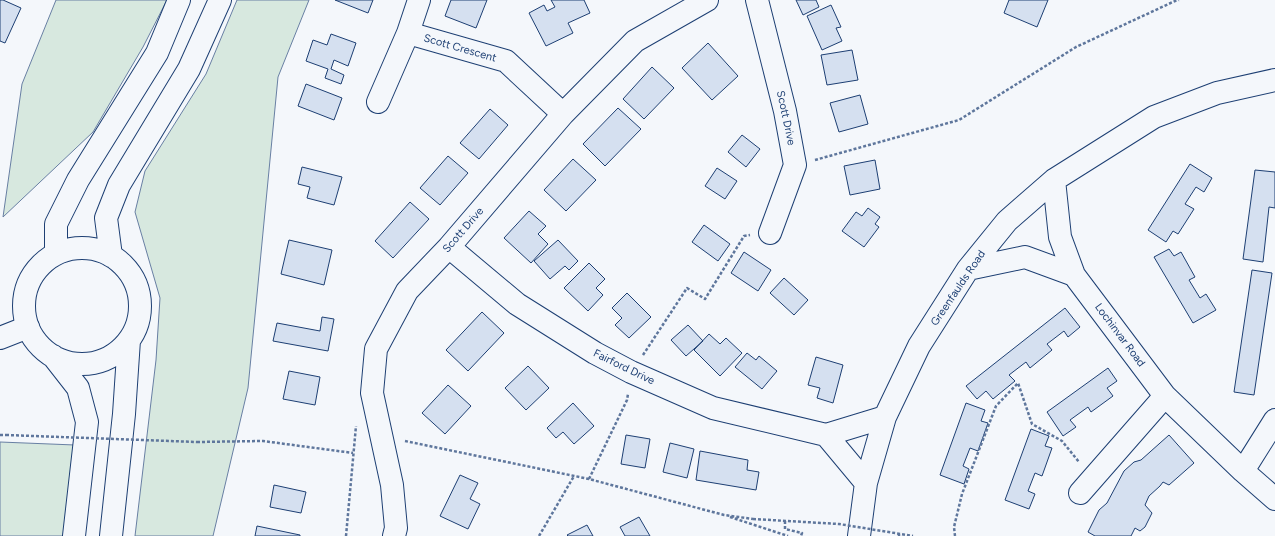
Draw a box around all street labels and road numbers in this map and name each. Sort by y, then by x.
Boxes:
street label: Scott Crescent [422,31,498,65]
street label: Scott Drive [774,89,798,147]
street label: Scott Drive [440,205,486,255]
street label: Greenfaulds Road [928,248,988,328]
street label: Lochinvar Road [1092,301,1148,369]
street label: Fairford Drive [591,347,657,387]

